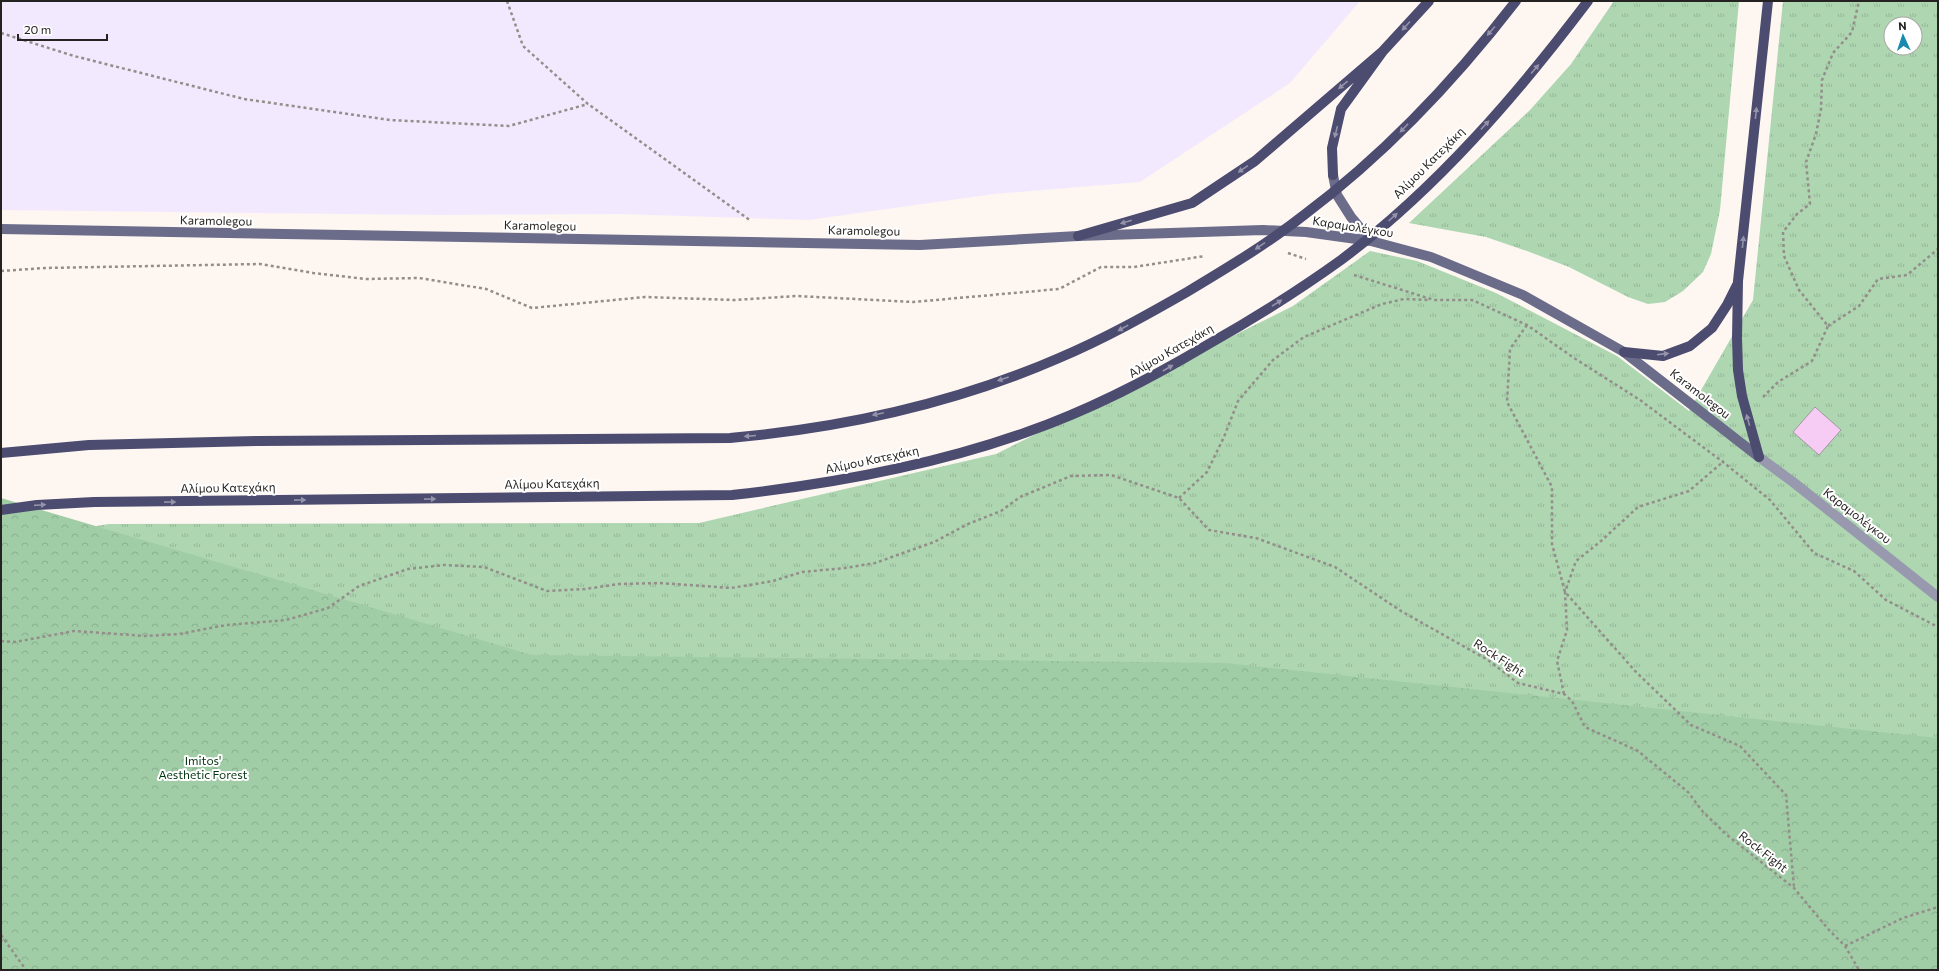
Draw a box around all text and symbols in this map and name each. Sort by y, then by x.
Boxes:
scale bar [18,16,107,42]
north arrow [1883,16,1923,56]
text: N [1898,19,1907,32]
one-way arrow [1401,21,1410,31]
text: 20 m [24,22,51,36]
one-way arrow [1487,26,1496,36]
one-way arrow [1531,63,1540,74]
one-way arrow [1337,81,1348,90]
one-way arrow [1753,107,1759,119]
one-way arrow [1480,120,1490,130]
one-way arrow [1399,123,1409,133]
street label: Αλίμου Κατεχάκη [1390,124,1467,201]
one-way arrow [1332,126,1338,138]
one-way arrow [1238,165,1248,173]
street label: Karamolegou [180,212,252,228]
one-way arrow [1388,212,1398,221]
street label: Καραμολέγκου [1312,213,1395,239]
street label: Karamolegou [504,217,576,233]
one-way arrow [1120,219,1132,225]
street label: Karamolegou [828,222,900,238]
one-way arrow [1739,236,1746,248]
one-way arrow [1255,242,1266,250]
one-way arrow [1272,299,1283,306]
street label: Αλίμου Κατεχάκη [1126,320,1215,380]
one-way arrow [1117,325,1129,332]
one-way arrow [1657,351,1669,357]
one-way arrow [1162,364,1174,371]
street label: Karamolegou [1668,365,1734,421]
one-way arrow [997,377,1009,383]
one-way arrow [872,412,884,418]
one-way arrow [1745,414,1751,426]
one-way arrow [744,432,756,439]
street label: Αλίμου Κατεχάκη [824,442,920,476]
street label: Αλίμου Κατεχάκη [504,475,600,491]
street label: Αλίμου Κατεχάκη [180,479,276,495]
street label: Καραμολέγκου [1821,485,1894,546]
one-way arrow [424,496,437,502]
one-way arrow [294,497,307,503]
one-way arrow [164,498,176,505]
one-way arrow [34,502,46,509]
street label: Rock Fight [1471,636,1528,679]
park label: Imitos' Aesthetic Forest [158,753,248,781]
street label: Rock Fight [1737,828,1791,875]

